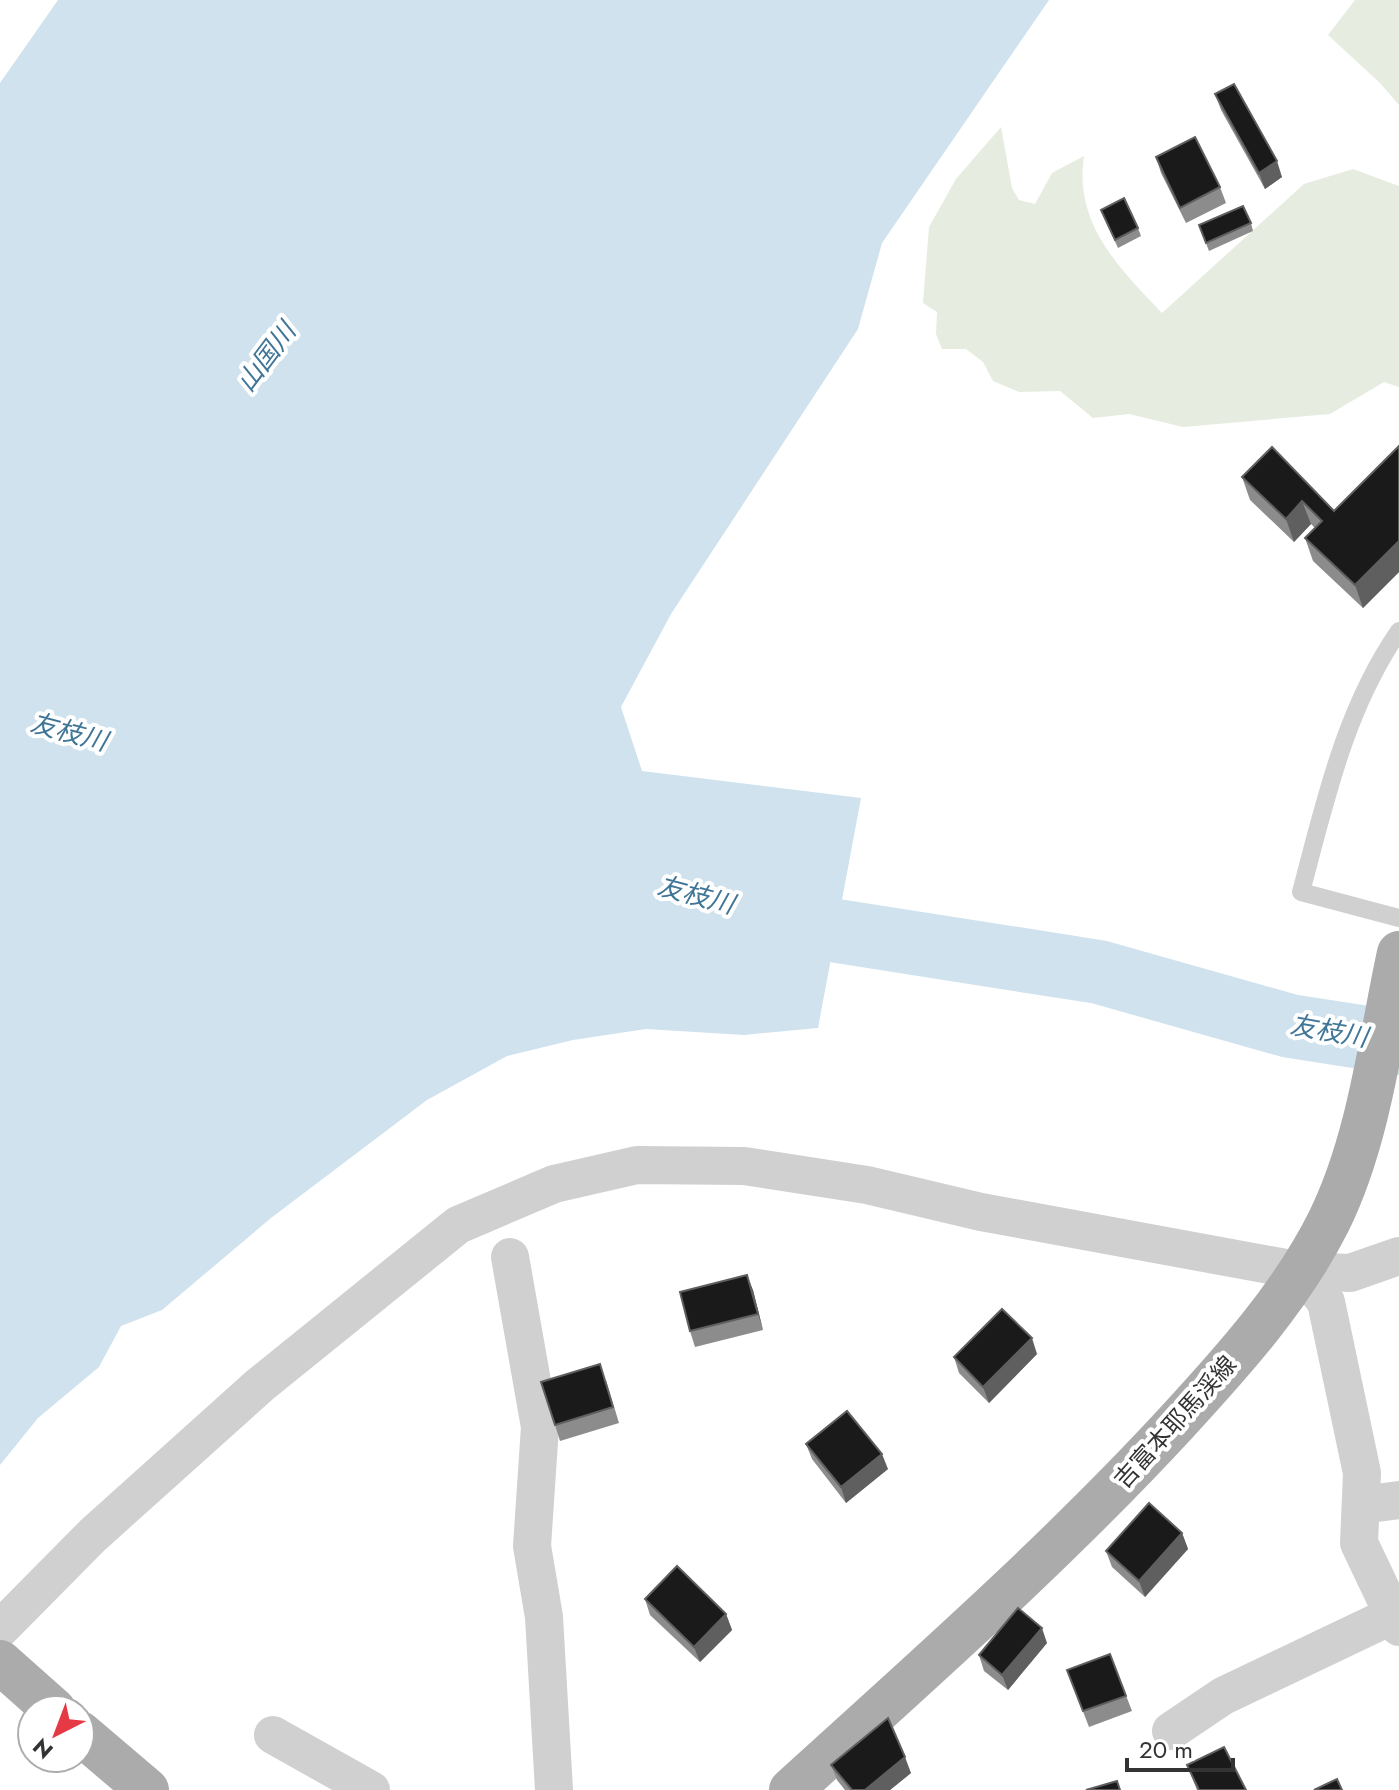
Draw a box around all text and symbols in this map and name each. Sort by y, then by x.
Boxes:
water label: 山国川 [227,312,306,400]
water label: 友枝川 [26,704,114,761]
water label: 友枝川 [653,867,741,924]
water label: 友枝川 [1287,1006,1374,1057]
street label: 吉富本耶馬渓線 [1106,1348,1244,1496]
north arrow [16,1694,96,1774]
scale bar [1127,1722,1233,1772]
text: N [25,1731,60,1767]
text: 20 m [1139,1732,1193,1767]

